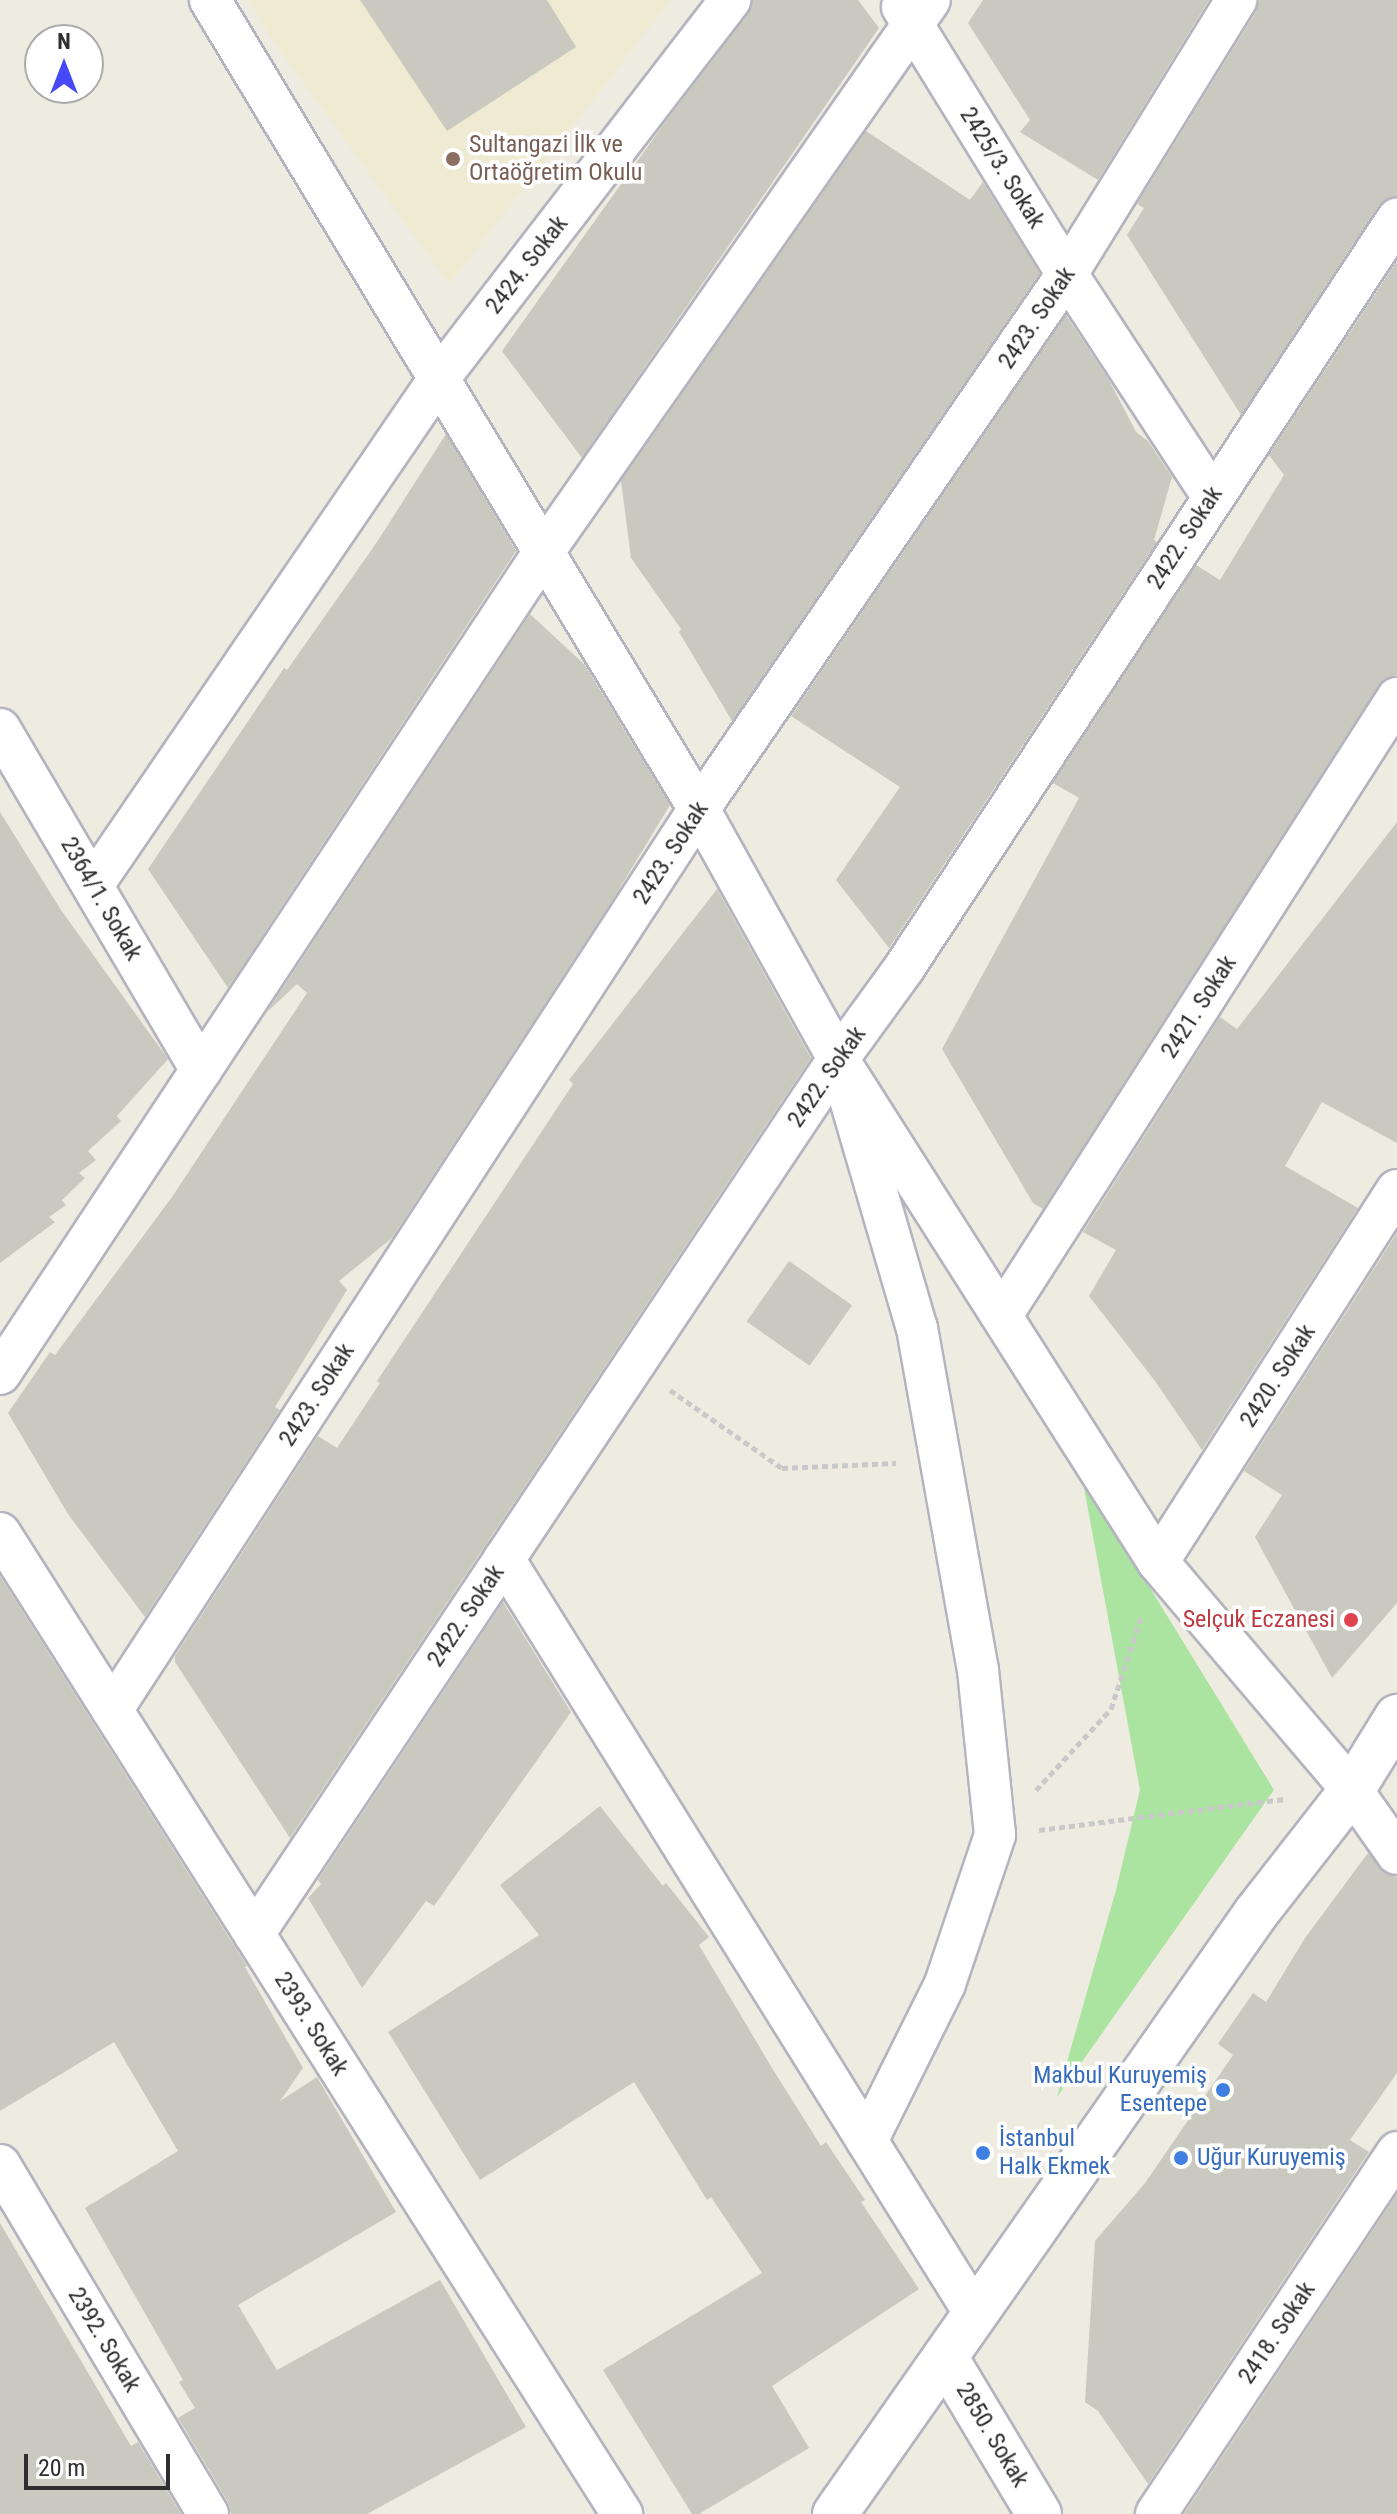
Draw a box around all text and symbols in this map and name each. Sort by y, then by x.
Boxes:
north arrow [24,24,104,104]
text: N [57,29,71,54]
street label: 2425/3. Sokak [953,102,1051,234]
place label: Sultangazi İlk ve Ortaöğretim Okulu [469,131,642,187]
marker: Sultangazi İlk ve Ortaöğretim Okulu [444,150,462,168]
street label: 2424. Sokak [480,210,574,320]
street label: 2423. Sokak [992,262,1082,374]
street label: 2422. Sokak [1141,481,1229,595]
street label: 2423. Sokak [627,796,715,910]
street label: 2364/1. Sokak [54,832,148,966]
street label: 2421. Sokak [1155,950,1243,1064]
street label: 2422. Sokak [782,1021,872,1133]
street label: 2420. Sokak [1234,1319,1322,1433]
street label: 2423. Sokak [273,1338,361,1452]
street label: 2422. Sokak [421,1560,511,1672]
place label: Selçuk Eczanesi [1183,1606,1335,1634]
marker: Selçuk Eczanesi [1342,1611,1360,1629]
street label: 2393. Sokak [268,1967,354,2081]
place label: Makbul Kuruyemiş Esentepe [1033,2062,1207,2118]
marker: Makbul Kuruyemiş Esentepe [1214,2081,1232,2099]
place label: İstanbul Halk Ekmek [999,2125,1110,2181]
marker: İstanbul Halk Ekmek [974,2144,992,2162]
place label: Uğur Kuruyemiş [1197,2144,1346,2172]
marker: Uğur Kuruyemiş [1172,2149,1190,2167]
street label: 2418. Sokak [1232,2277,1322,2389]
street label: 2392. Sokak [62,2283,146,2397]
street label: 2850. Sokak [950,2378,1034,2492]
scale bar [28,2438,174,2488]
text: 20 m [38,2454,85,2482]

